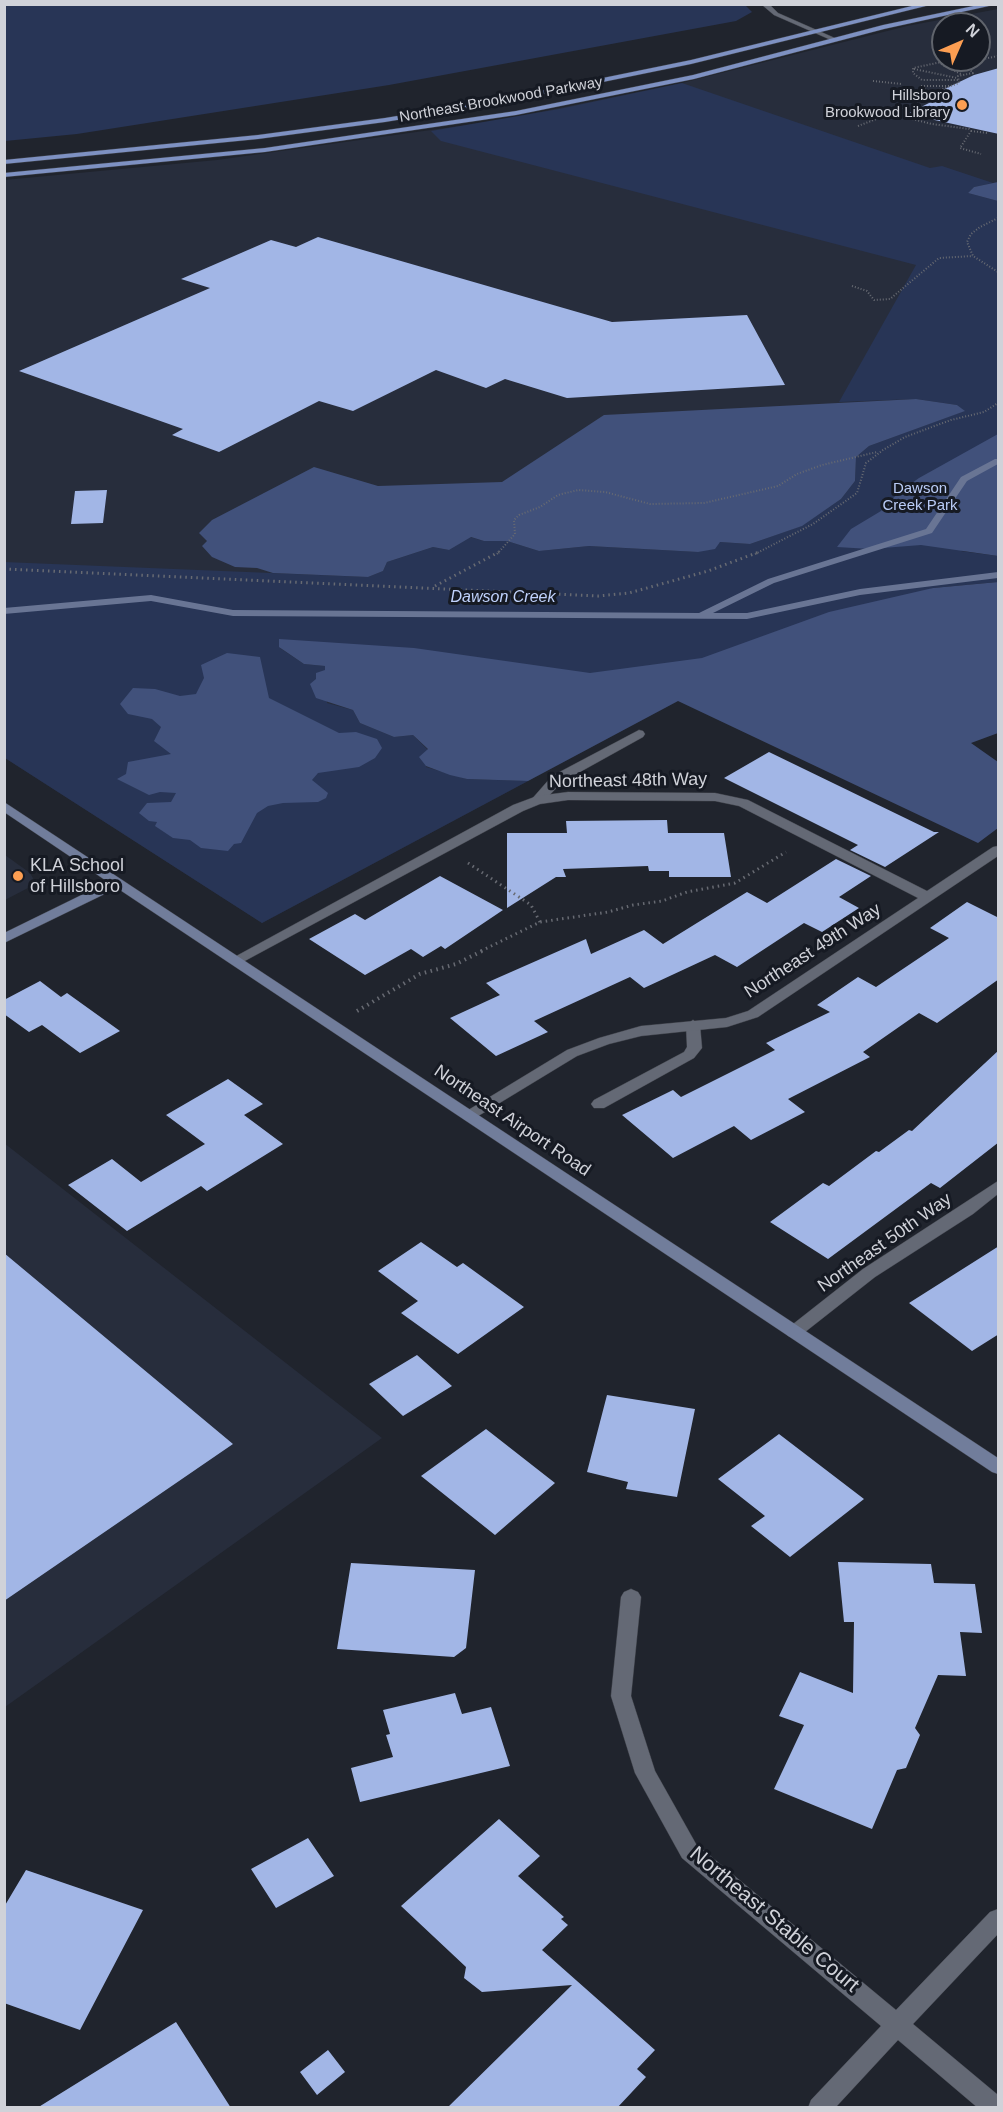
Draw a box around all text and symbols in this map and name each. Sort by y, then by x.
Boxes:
north arrow [931,12,991,72]
text: N [963,20,983,40]
street label: Northeast Brookwood Parkway [398,73,604,127]
place label: Hillsboro Brookwood Library [825,87,950,122]
marker: Hillsboro Brookwood Library [955,98,969,112]
park label: Dawson Creek Park [882,480,958,515]
water label: Dawson Creek [451,588,555,608]
street label: Northeast 48th Way [549,769,707,793]
place label: KLA School of Hillsboro [30,855,124,898]
marker: KLA School of Hillsboro [11,869,25,883]
street label: Northeast 49th Way [741,899,885,1003]
street label: Northeast Airport Road [430,1061,594,1181]
street label: Northeast 50th Way [814,1189,956,1297]
street label: Northeast Stable Court [684,1842,864,1998]

